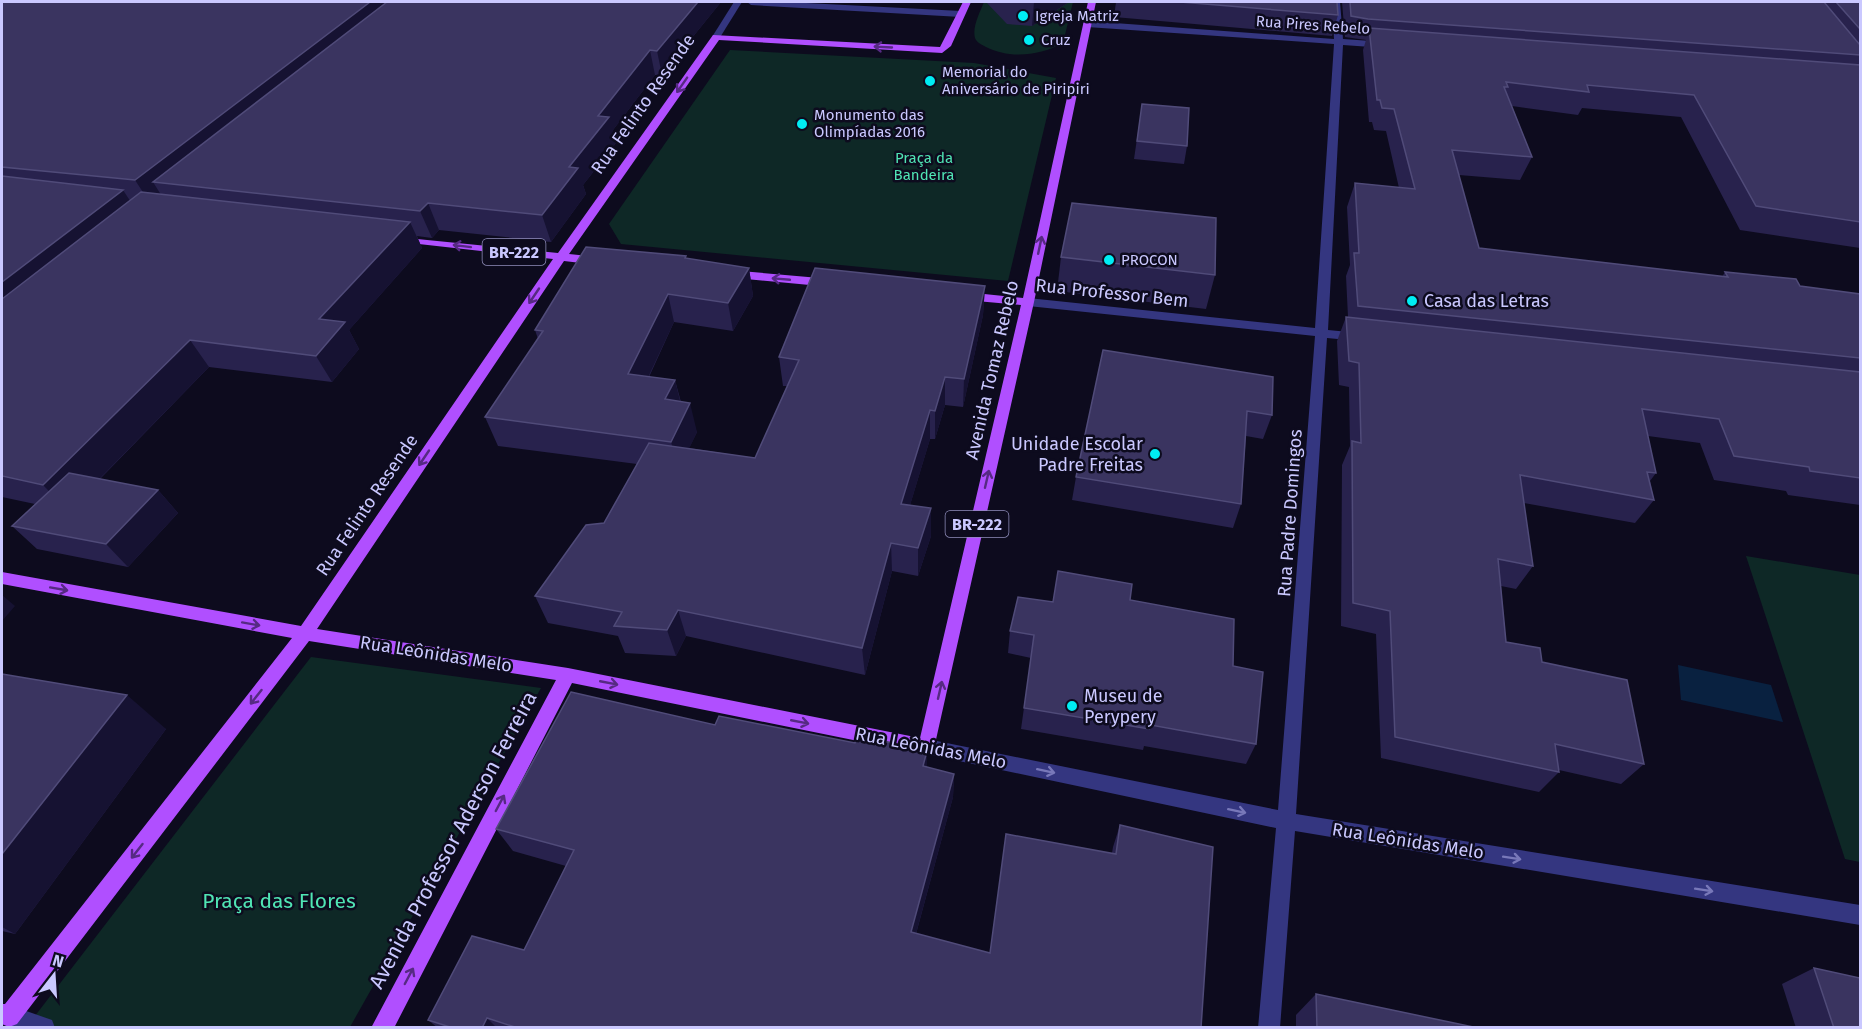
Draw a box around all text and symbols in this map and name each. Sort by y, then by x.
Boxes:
place label: Igreja Matriz [1035,7,1119,25]
marker: Igreja Matriz [1016,9,1030,23]
street label: Rua Pires Rebelo [1255,12,1371,38]
street label: Rua Felinto Resende [586,30,700,178]
place label: Cruz [1041,31,1071,49]
marker: Cruz [1022,33,1036,47]
one-way arrow [874,41,894,52]
place label: Memorial do Aniversário de Piripiri [942,63,1090,98]
marker: Memorial do Aniversário de Piripiri [923,74,937,88]
one-way arrow [676,77,688,93]
place label: Monumento das Olimpíadas 2016 [814,106,925,141]
marker: Monumento das Olimpíadas 2016 [795,117,809,131]
park label: Praça da Bandeira [894,149,954,184]
one-way arrow [1035,236,1046,255]
road number: BR-222 [482,239,546,265]
one-way arrow [453,241,472,252]
place label: PROCON [1121,251,1178,269]
marker: PROCON [1102,253,1116,267]
one-way arrow [772,273,792,284]
street label: Rua Professor Bem [1034,274,1190,312]
street label: Avenida Tomaz Rebelo [961,278,1023,462]
one-way arrow [528,287,540,304]
place label: Casa das Letras [1424,290,1549,312]
marker: Casa das Letras [1405,294,1419,308]
street label: Rua Padre Domingos [1273,428,1307,598]
street label: Rua Felinto Resende [311,430,423,580]
place label: Unidade Escolar Padre Freitas [1011,433,1143,476]
marker: Unidade Escolar Padre Freitas [1148,447,1162,461]
one-way arrow [418,449,430,465]
one-way arrow [982,470,994,489]
road number: BR-222 [946,511,1008,537]
one-way arrow [49,584,68,595]
one-way arrow [240,619,260,630]
street label: Rua Leônidas Melo [358,631,514,677]
one-way arrow [599,678,618,689]
one-way arrow [934,681,946,700]
place label: Museu de Perypery [1084,685,1163,728]
street label: Avenida Professor Aderson Ferreira [363,687,543,993]
one-way arrow [250,689,263,705]
marker: Museu de Perypery [1065,699,1079,713]
one-way arrow [790,716,809,728]
street label: Rua Leônidas Melo [854,723,1008,773]
one-way arrow [1036,766,1055,778]
one-way arrow [495,795,506,813]
one-way arrow [1226,806,1246,817]
street label: Rua Leônidas Melo [1330,818,1486,864]
one-way arrow [130,843,143,859]
one-way arrow [1501,853,1521,864]
one-way arrow [1694,884,1713,895]
park label: Praça das Flores [202,888,356,914]
north arrow [24,945,84,1005]
text: N [50,950,66,972]
one-way arrow [404,967,415,985]

